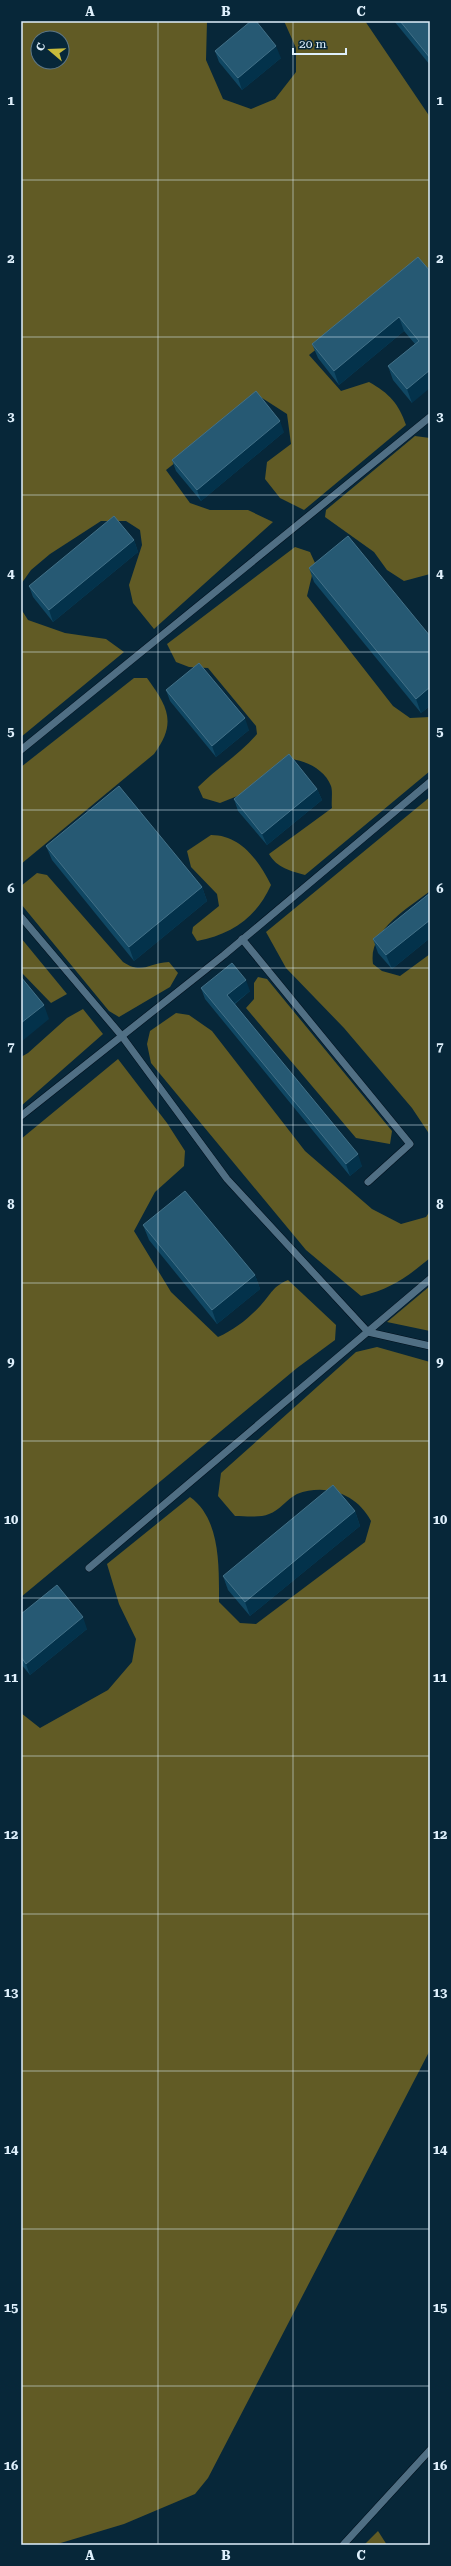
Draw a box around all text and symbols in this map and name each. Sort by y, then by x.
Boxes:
text: A [85,4,95,19]
text: B [221,4,231,19]
text: C [356,4,366,19]
north arrow [30,30,70,70]
scale bar [293,30,346,56]
text: 20 m [299,37,326,51]
text: С [34,41,49,53]
text: 1 [7,93,15,108]
text: 1 [436,93,444,108]
text: 2 [7,251,15,266]
text: 2 [436,251,444,266]
text: 3 [7,409,15,424]
text: 3 [436,409,444,424]
text: 4 [7,566,15,581]
text: 4 [436,566,444,581]
text: 5 [7,724,15,739]
text: 5 [436,724,444,739]
text: 6 [7,881,15,896]
text: 6 [436,881,444,896]
text: 7 [7,1039,15,1054]
text: 7 [436,1039,444,1054]
text: 8 [7,1197,15,1212]
text: 8 [436,1197,444,1212]
text: 9 [7,1354,15,1369]
text: 9 [436,1354,444,1369]
text: 10 [4,1512,18,1527]
text: 10 [433,1512,447,1527]
text: 11 [4,1670,18,1685]
text: 11 [433,1670,447,1685]
text: 12 [4,1827,18,1842]
text: 12 [433,1827,447,1842]
text: 13 [4,1985,18,2000]
text: 13 [433,1985,447,2000]
text: 14 [4,2142,19,2157]
text: 14 [433,2142,448,2157]
text: 15 [4,2300,18,2315]
text: 15 [433,2300,447,2315]
text: 16 [4,2458,18,2473]
text: 16 [433,2458,447,2473]
text: A [85,2548,95,2563]
text: B [221,2548,231,2563]
text: C [356,2548,366,2563]

